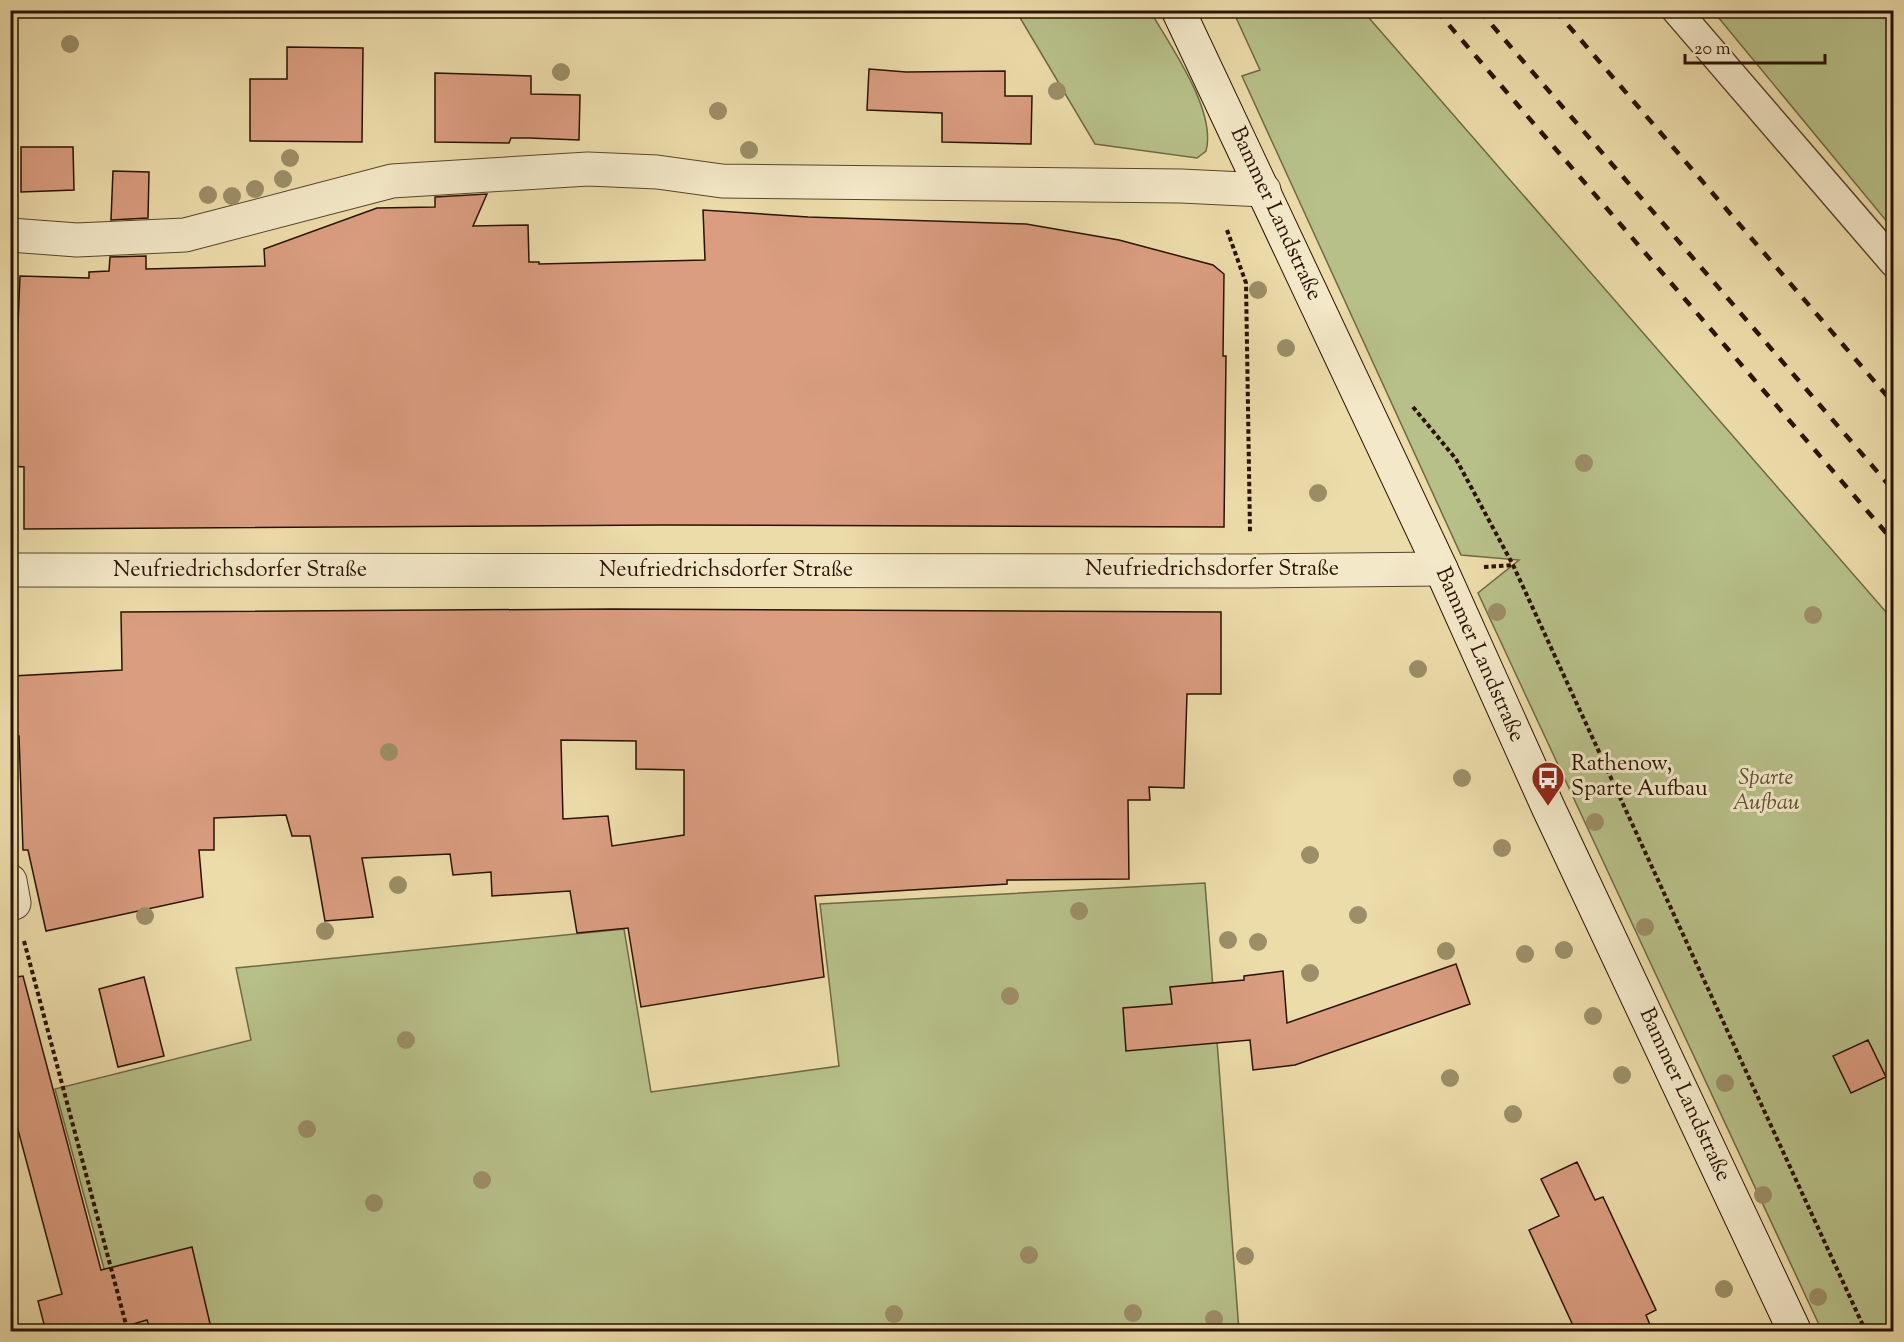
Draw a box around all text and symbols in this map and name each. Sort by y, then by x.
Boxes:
scale bar [1685,27,1824,65]
text: 20 m [1694,37,1731,63]
street label: Bammer Landstraße [1221,122,1329,306]
street label: Neufriedrichsdorfer Straße [1085,554,1339,586]
street label: Neufriedrichsdorfer Straße [113,555,367,587]
street label: Neufriedrichsdorfer Straße [599,555,853,587]
street label: Bammer Landstraße [1426,562,1532,748]
place label: Rathenow, Sparte Aufbau [1571,749,1708,806]
bus stop icon: Rathenow, Sparte Aufbau [1530,760,1566,807]
park label: Sparte Aufbau [1733,763,1800,820]
street label: Bammer Landstraße [1630,1003,1738,1187]

